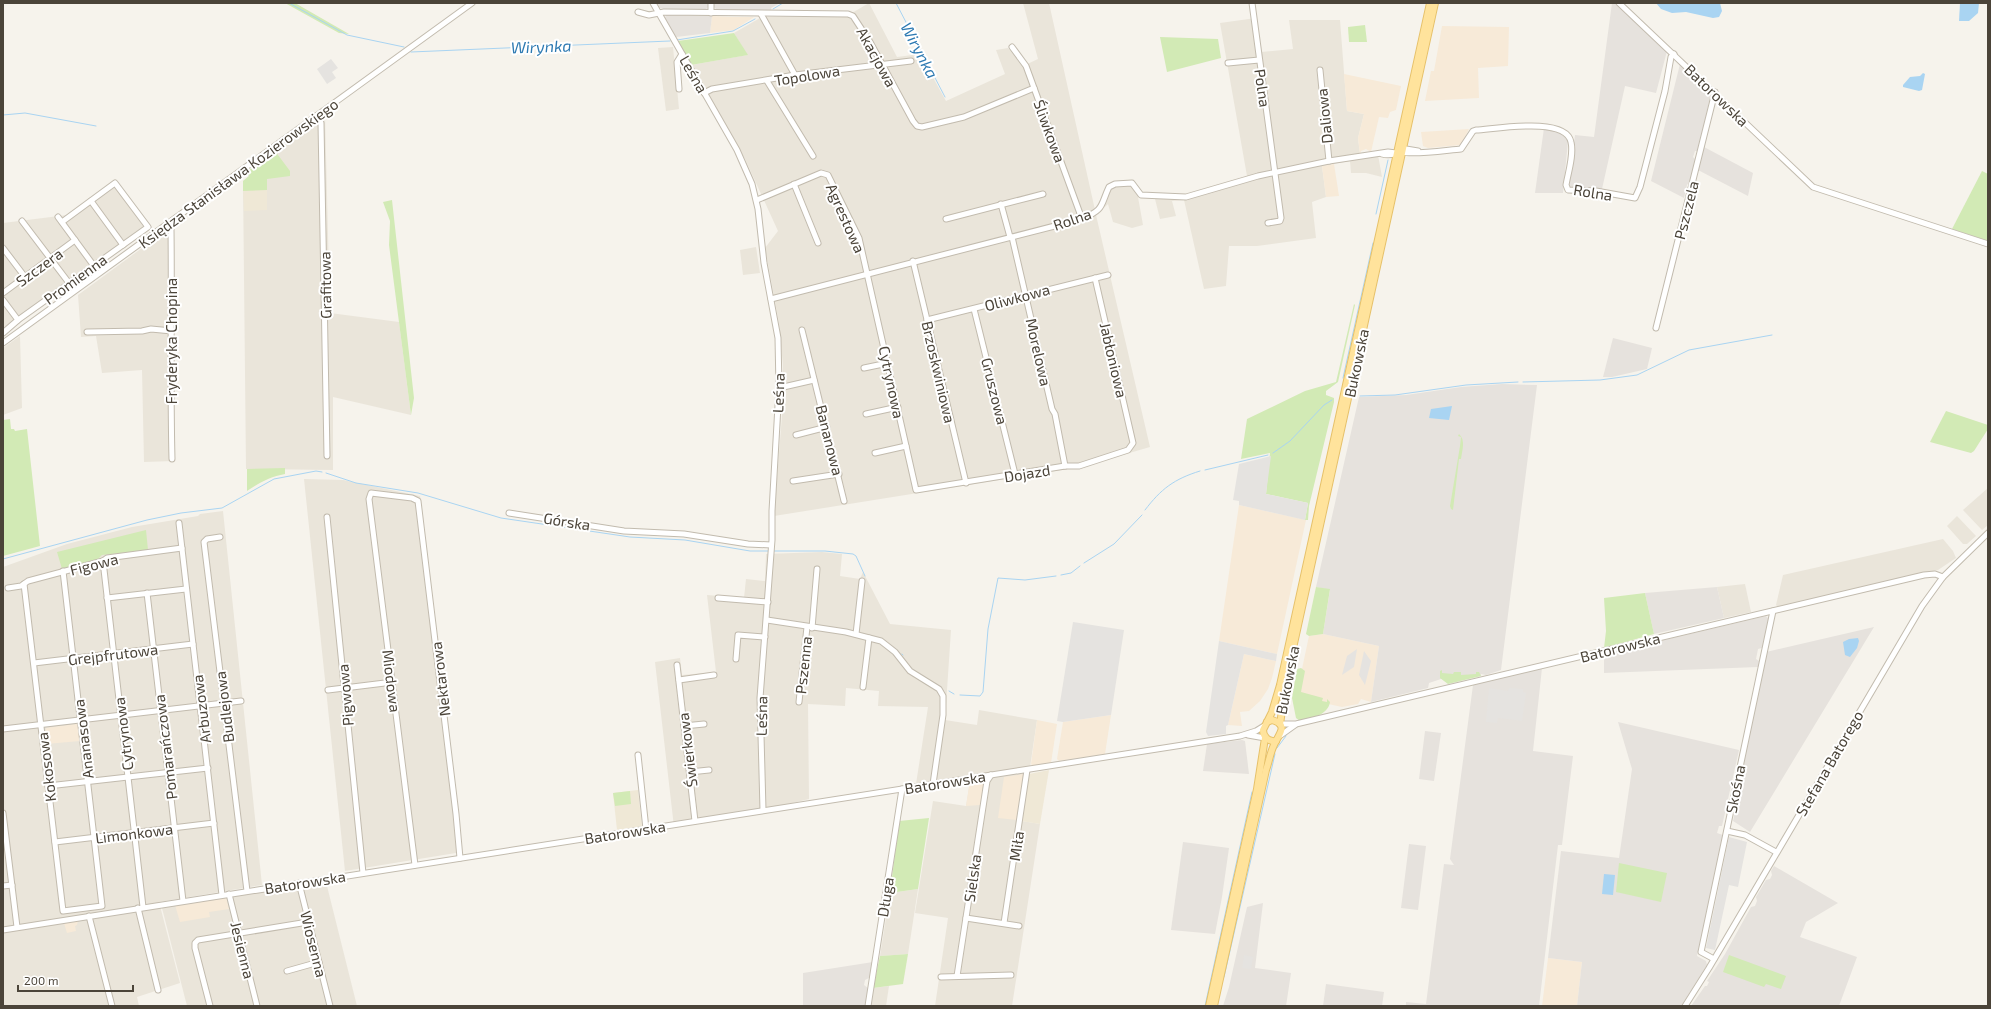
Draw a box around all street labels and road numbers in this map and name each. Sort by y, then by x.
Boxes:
street label: Akacjowa [852,24,901,90]
street label: Leśna [676,52,712,96]
street label: Batorowska [1681,60,1753,130]
street label: Topolowa [773,61,841,89]
street label: Polna [1251,68,1275,108]
street label: Daliowa [1312,88,1336,144]
street label: Księdza Stanisława Kozierowskiego [135,94,341,252]
street label: Śliwkowa [1030,97,1070,165]
street label: Pszczela [1670,179,1702,241]
street label: Rolna [1572,180,1614,204]
street label: Agrestowa [823,181,869,255]
street label: Rolna [1051,204,1093,234]
street label: Szczera [12,244,66,290]
street label: Promienna [40,250,110,308]
street label: Grafitowa [315,251,335,319]
street label: Fryderyka Chopina [162,278,180,404]
street label: Oliwkowa [982,280,1052,314]
street label: Morelowa [1022,316,1056,388]
street label: Brzoskwiniowa [919,319,959,425]
street label: Jabłoniowa [1097,321,1131,399]
street label: Bukowska [1340,327,1372,399]
street label: Cytrynowa [876,344,908,420]
street label: Gruszowa [978,356,1012,426]
street label: Leśna [768,373,788,413]
street label: Bananowa [813,403,847,477]
street label: Dojazd [1003,460,1052,487]
street label: Górska [542,508,592,534]
street label: Figowa [68,549,120,579]
street label: Batorowska [1578,628,1662,666]
street label: Pszenna [791,635,815,695]
street label: Grejpfrutowa [67,640,159,669]
street label: Nektarowa [426,641,454,717]
street label: Bukowska [1272,644,1302,716]
street label: Miodowa [379,649,405,713]
street label: Pigwowa [333,663,357,727]
street label: Budlejowa [211,670,238,744]
street label: Arbuzowa [188,674,214,744]
street label: Pomarańczowa [150,693,180,801]
street label: Cytrynowa [110,696,136,772]
street label: Leśna [752,696,770,736]
street label: Ananasowa [69,698,97,780]
street label: Stefana Batorego [1792,707,1866,819]
street label: Świerkowa [674,712,700,788]
street label: Kokosowa [33,731,59,803]
street label: Skośna [1721,763,1749,815]
street label: Batorowska [903,767,987,797]
street label: Batorowska [583,817,667,847]
street label: Limonkowa [94,819,174,847]
street label: Miła [1005,830,1027,862]
street label: Sielska [960,853,984,903]
street label: Batorowska [263,867,347,897]
street label: Długa [873,876,897,918]
street label: Wiosenna [297,909,331,979]
street label: Jesienna [227,920,259,980]

